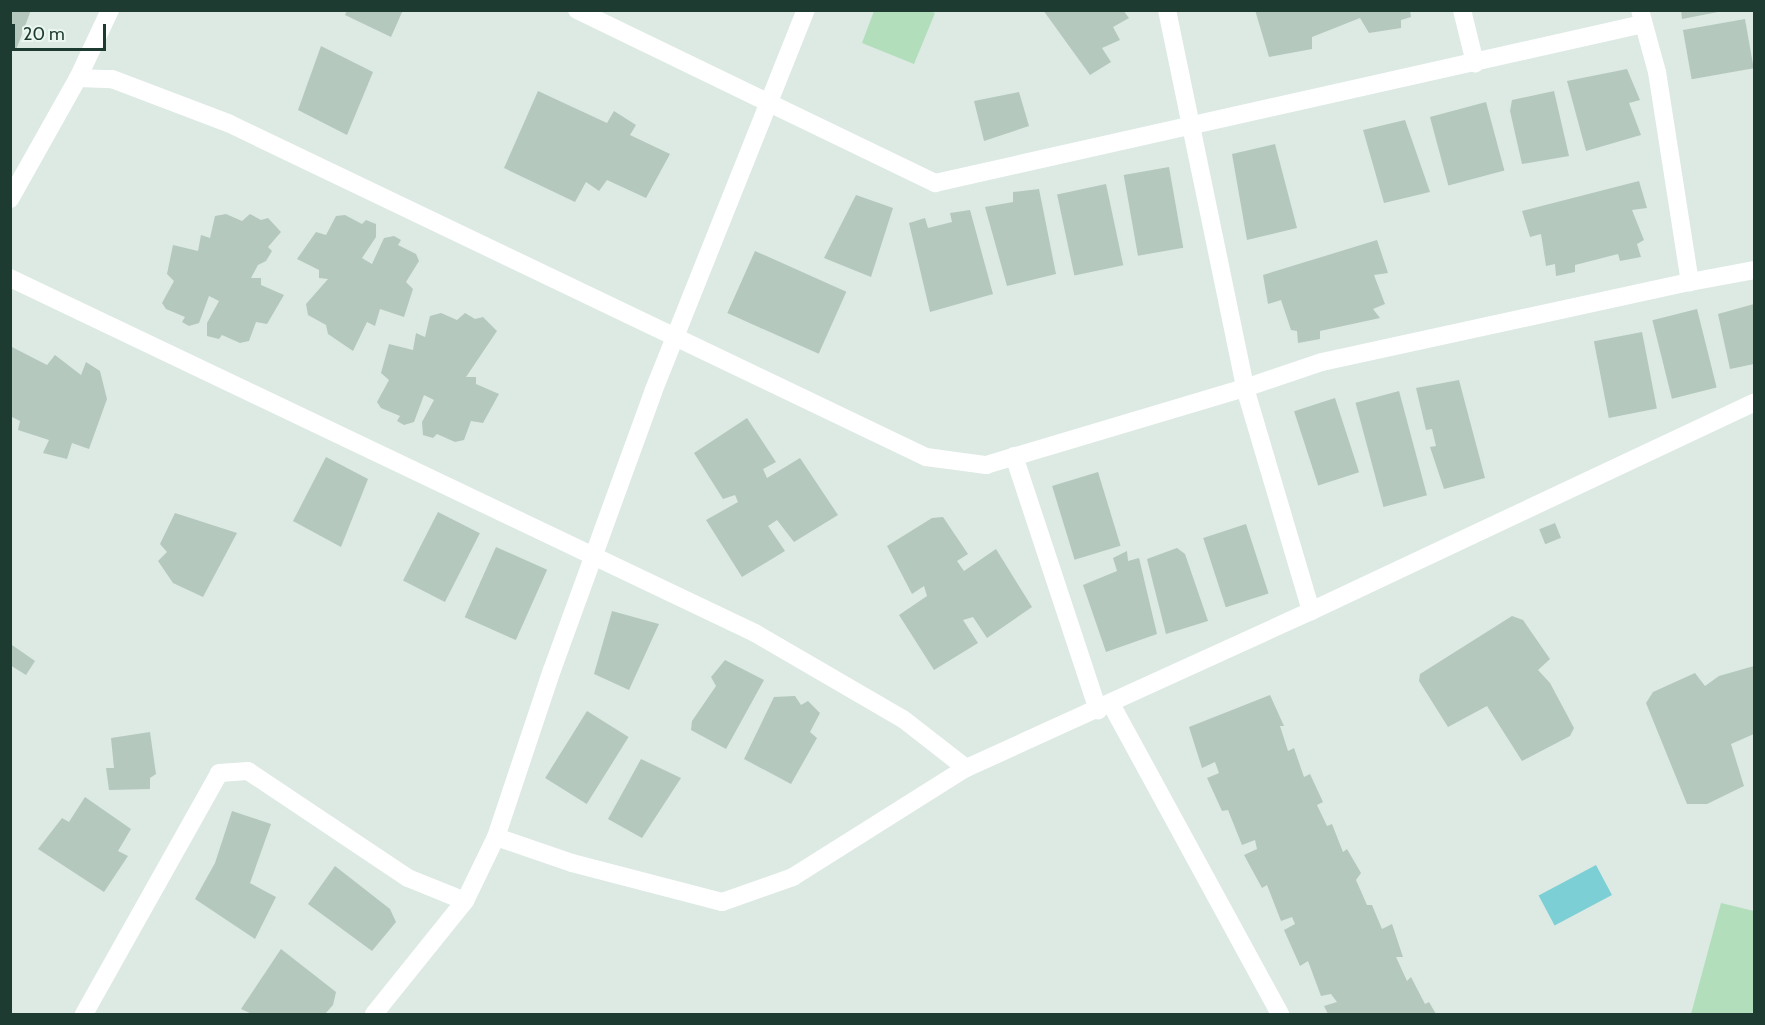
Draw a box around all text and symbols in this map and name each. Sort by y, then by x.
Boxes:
scale bar [15,12,110,50]
text: 20 m [23,23,65,45]

